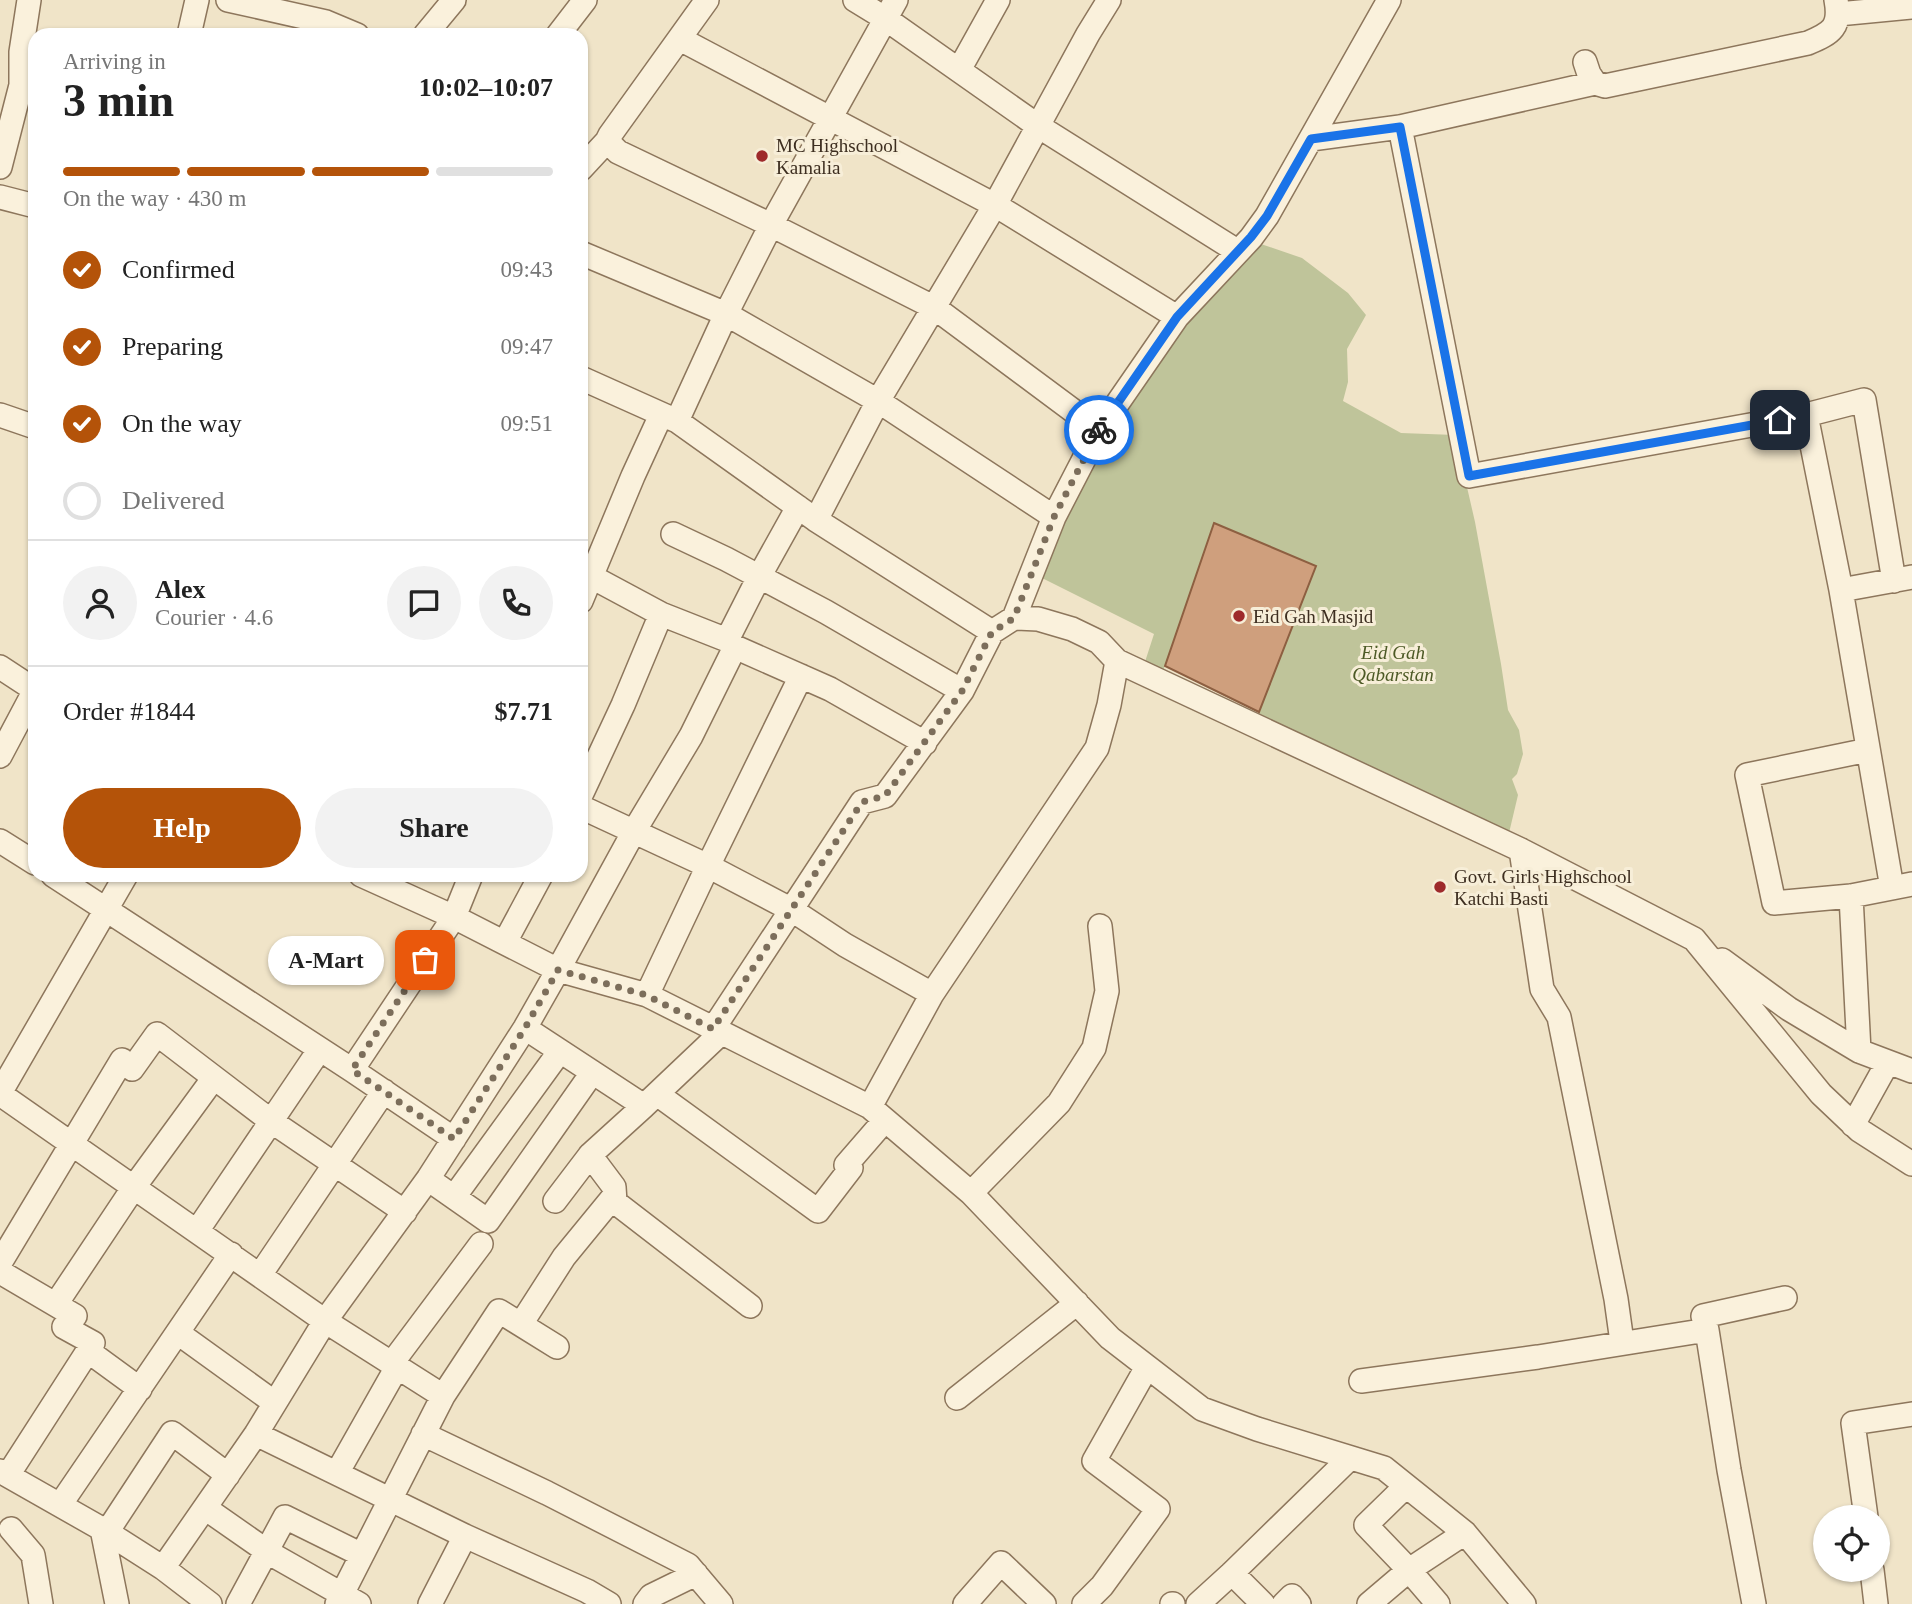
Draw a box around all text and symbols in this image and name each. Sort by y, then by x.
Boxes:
text: Arriving in [63,49,166,74]
text: 10:02–10:07 [419,73,553,102]
text: 3 min [63,75,174,126]
place label: MC Highschool Kamalia [776,135,898,178]
marker: MC Highschool Kamalia [754,148,770,164]
text: On the way · 430 m [63,186,246,211]
icon: check [63,251,101,289]
text: Confirmed [122,255,235,284]
text: 09:43 [501,257,553,282]
icon: check [63,328,101,366]
text: Preparing [122,332,223,361]
text: 09:47 [501,334,553,359]
pin [1750,390,1810,450]
courier [1064,395,1134,465]
icon: home [1761,401,1799,439]
icon: check [63,405,101,443]
text: On the way [122,409,242,438]
text: 09:51 [501,411,553,436]
icon: bike [1080,411,1118,449]
text: Delivered [122,486,225,515]
button: person [63,566,137,640]
button: chat [387,566,461,640]
button: phone [479,566,553,640]
text: Alex [155,575,206,604]
text: Courier · 4.6 [155,605,273,630]
place label: Eid Gah Masjid [1253,606,1374,627]
marker: Eid Gah Masjid [1231,608,1247,624]
park label: Eid Gah Qabarstan [1352,642,1434,685]
text: Order #1844 [63,697,195,726]
text: $7.71 [495,697,553,726]
button: Help [63,788,301,868]
button: Share [315,788,553,868]
place label: Govt. Girls Highschool Katchi Basti [1454,866,1632,909]
marker: Govt. Girls Highschool Katchi Basti [1432,879,1448,895]
pin [395,930,455,990]
callout: A-Mart [268,936,383,984]
icon: bag [406,941,444,979]
text: A-Mart [288,948,364,973]
map controls [1813,1505,1890,1582]
button: locate [1813,1505,1890,1582]

